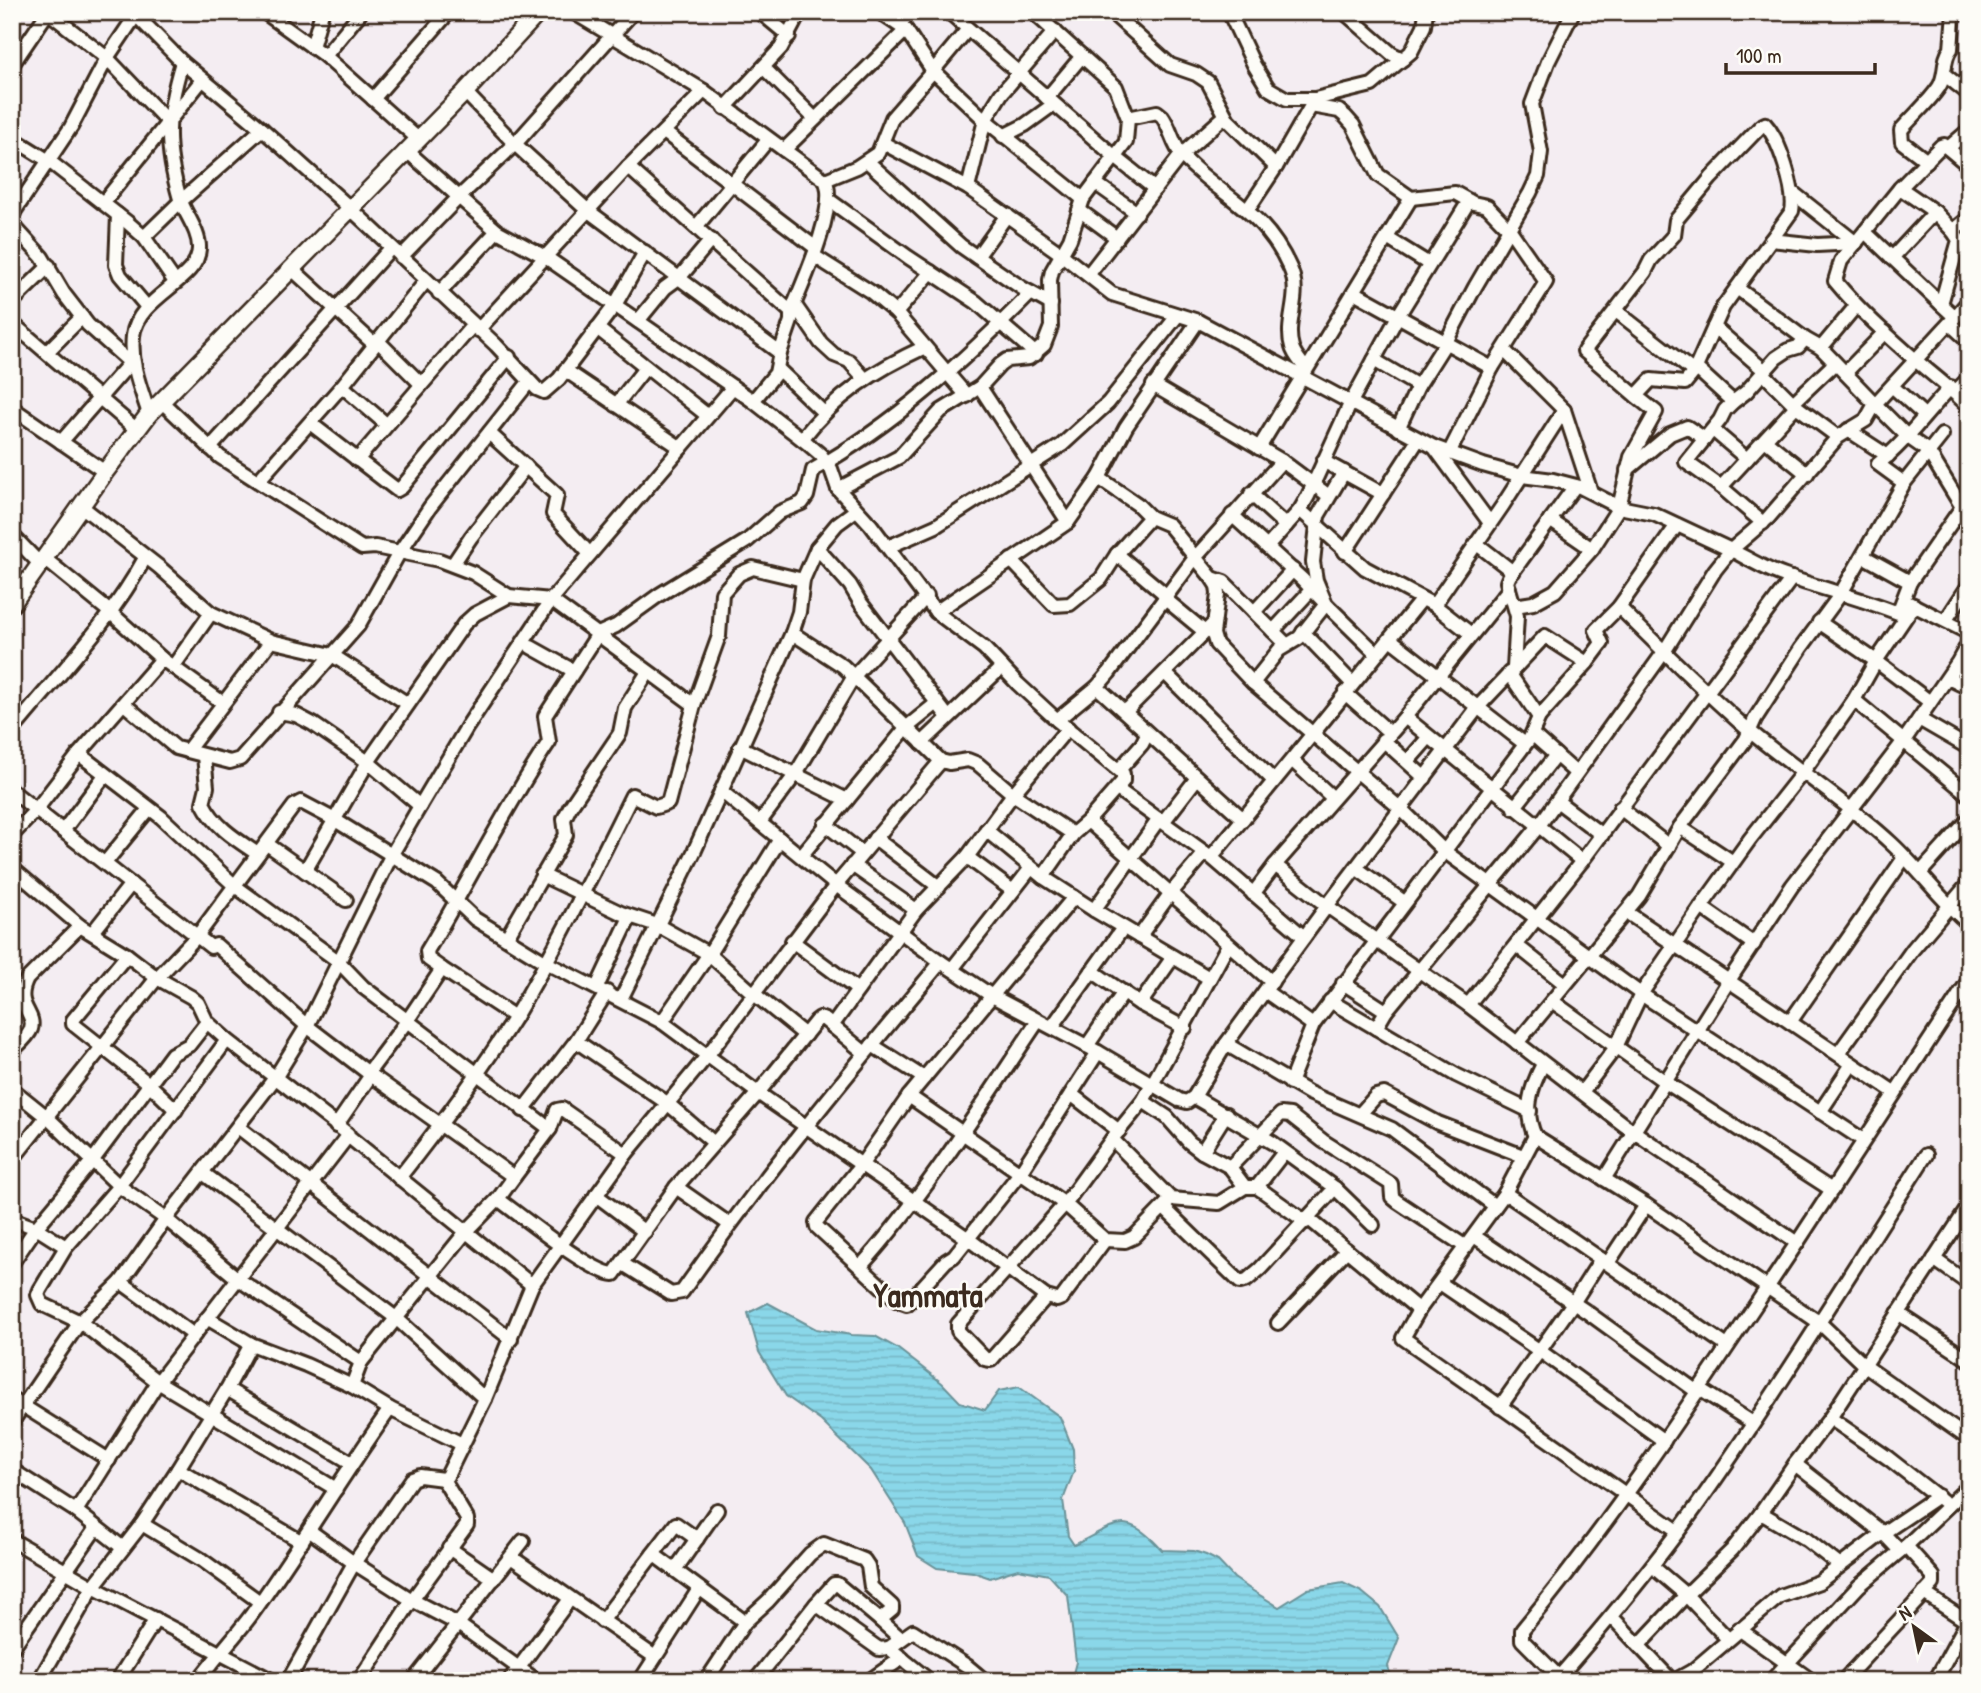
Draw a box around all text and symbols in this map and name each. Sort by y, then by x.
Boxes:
scale bar [1726,32,1874,76]
text: 100 m [1736,41,1782,70]
district label: Yammata [873,1273,983,1317]
north arrow [1880,1592,1950,1662]
text: N [1893,1599,1916,1626]

